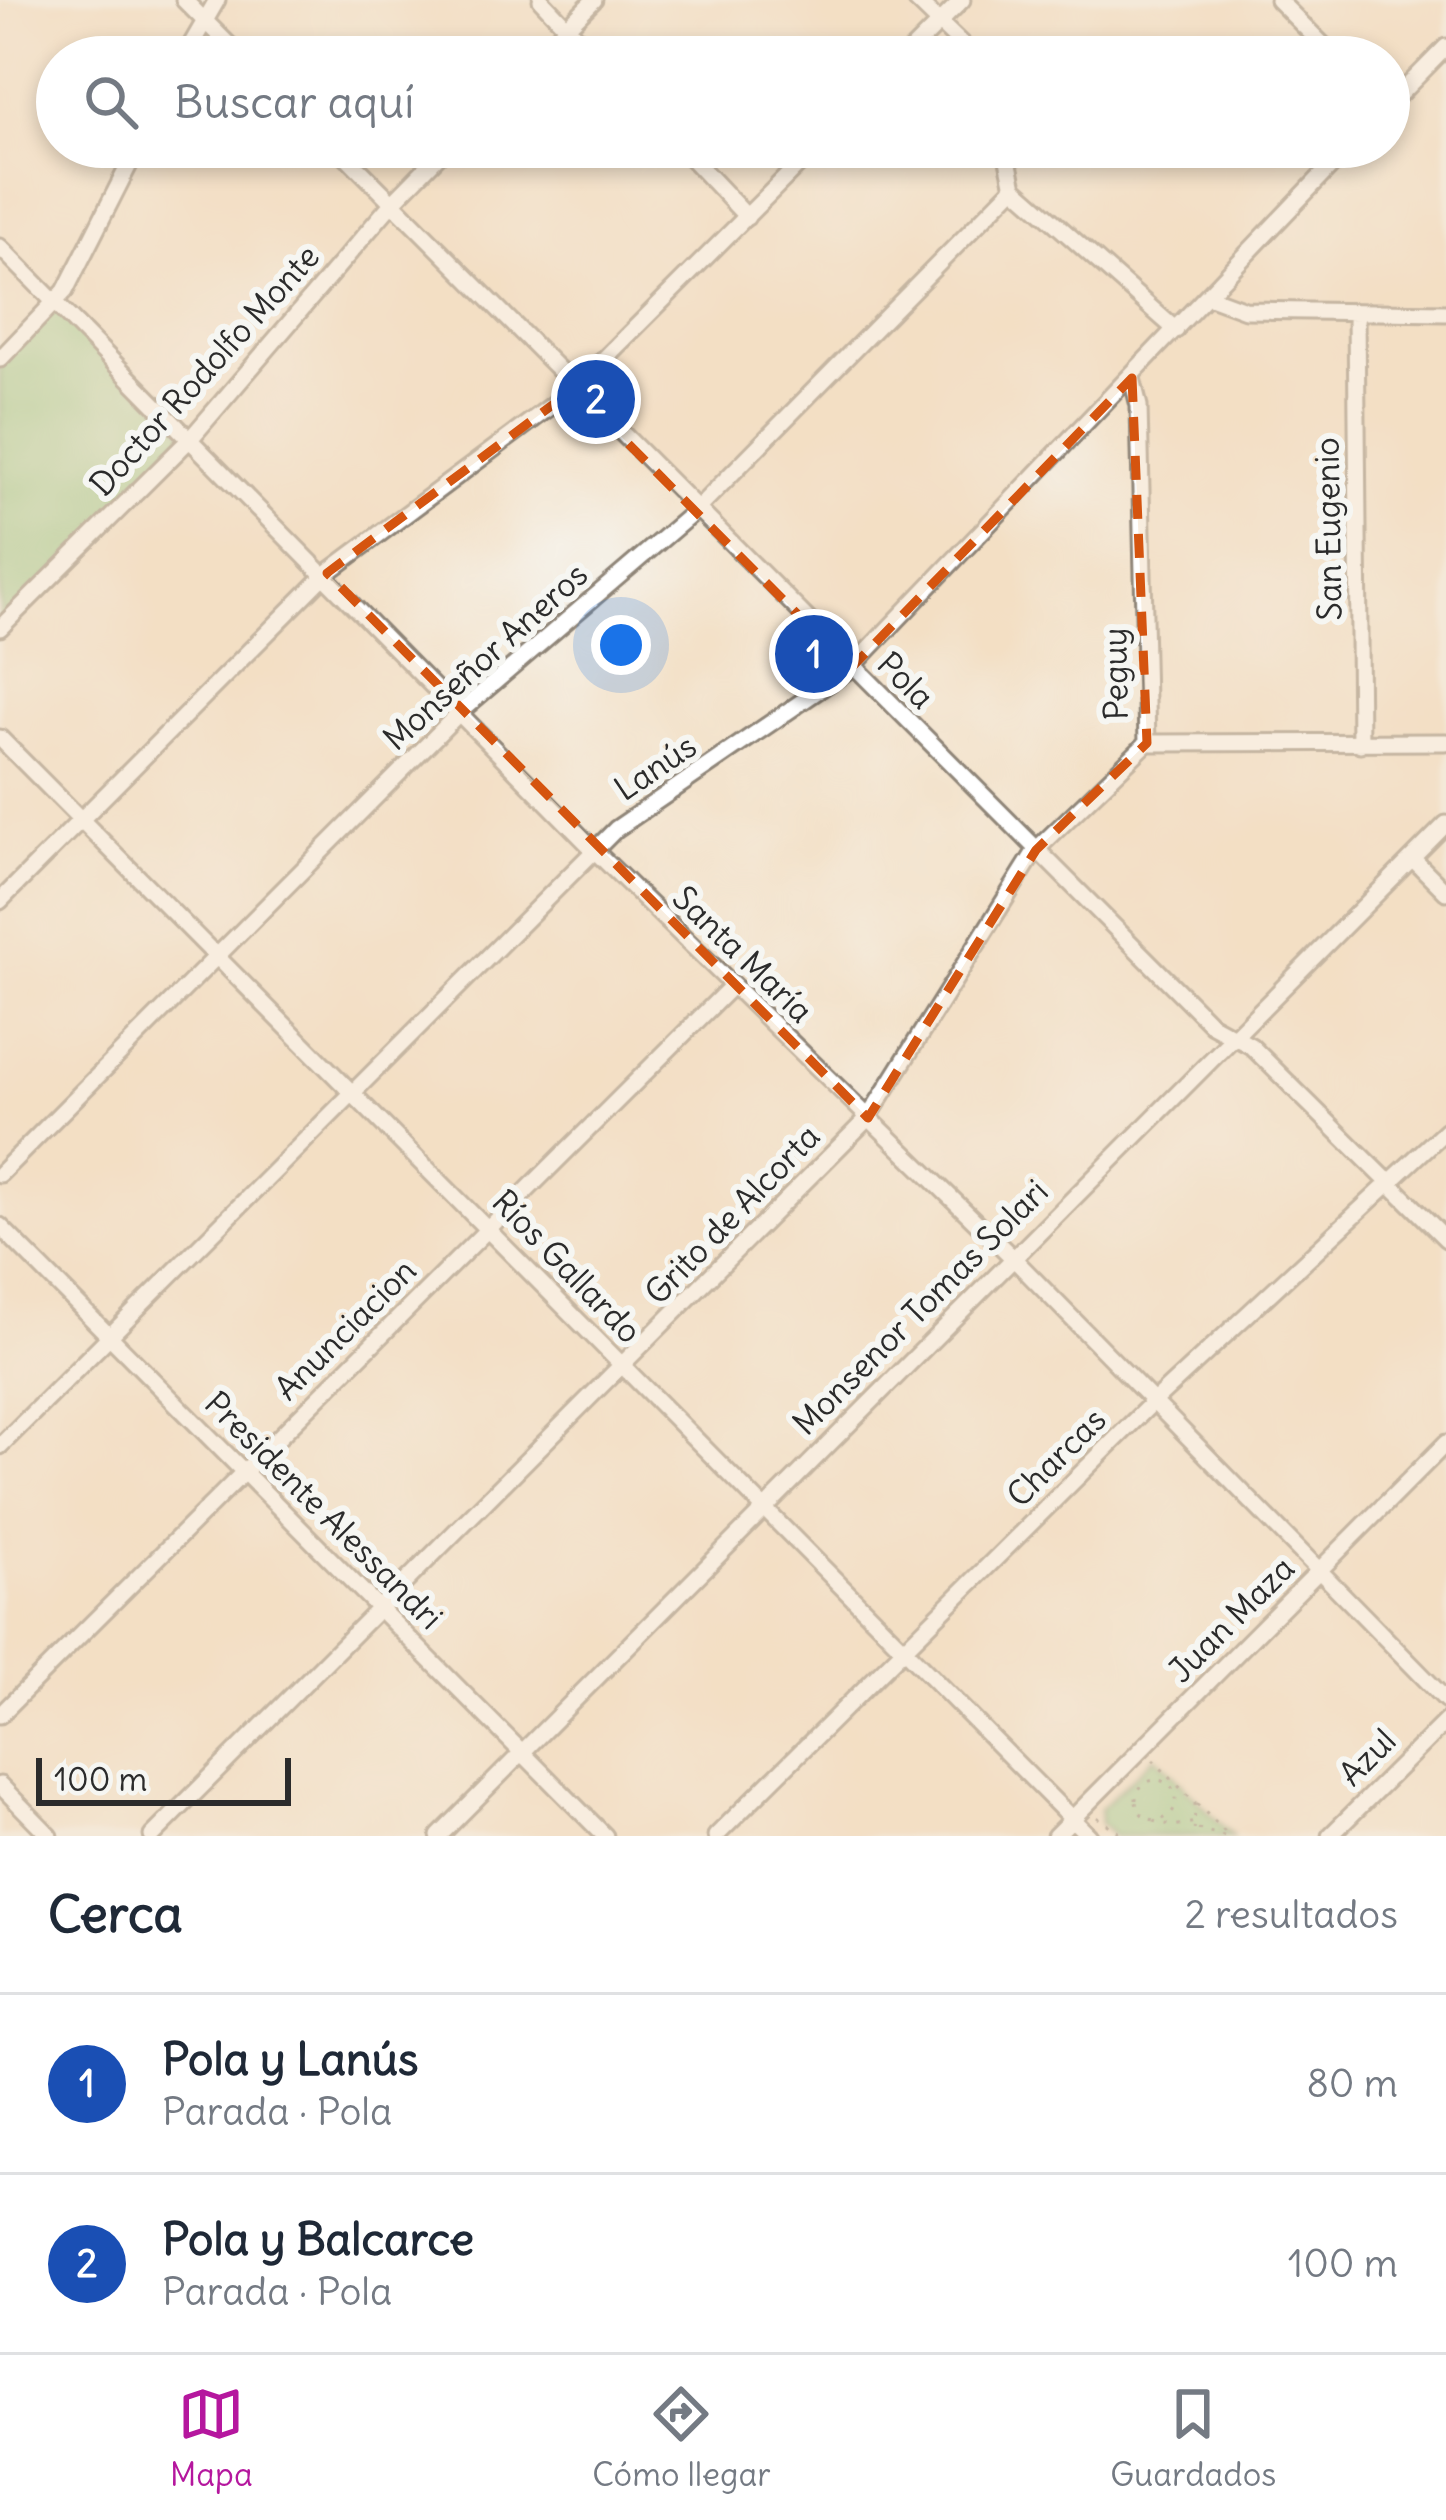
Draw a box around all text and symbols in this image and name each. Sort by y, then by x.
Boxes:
search box [36,36,1410,168]
icon: search [78,69,144,135]
text: Buscar aquí [174,74,414,130]
street label: Doctor Rodolfo Monte [80,236,328,504]
pin: 2 [557,354,635,444]
street label: San Eugenio [1305,437,1351,621]
street label: Monseñor Aneros [374,553,596,759]
pin: 1 [775,609,853,699]
your location [591,615,651,675]
street label: Peguy [1093,627,1137,721]
street label: Pola [869,643,943,717]
street label: Lanús [606,724,704,810]
street label: Santa María [664,877,822,1031]
street label: Grito de Alcorta [636,1115,828,1313]
street label: Monsenor Tomas Solari [783,1170,1057,1444]
street label: Ríos Gallardo [483,1181,651,1351]
street label: Anunciacion [265,1249,425,1409]
street label: Presidente Alessandri [196,1382,452,1638]
street label: Charcas [998,1399,1114,1515]
street label: Juan Maza [1159,1547,1303,1691]
street label: Azul [1330,1720,1404,1794]
scale bar [36,1752,291,1805]
text: 100 m [54,1758,147,1800]
text: Cerca [48,1882,183,1946]
text: 2 resultados [1184,1890,1398,1939]
text: Pola y Lanús [162,2031,419,2087]
text: 1 [79,2059,95,2108]
text: 80 m [1306,2059,1398,2108]
text: Parada · Pola [162,2087,392,2136]
text: Pola y Balcarce [162,2211,474,2267]
text: 2 [76,2239,98,2288]
text: 100 m [1288,2239,1398,2288]
text: Parada · Pola [162,2267,392,2316]
tab: Mapa [170,2381,253,2495]
tab: Cómo llegar [592,2381,771,2495]
tab: Guardados [1110,2381,1276,2495]

